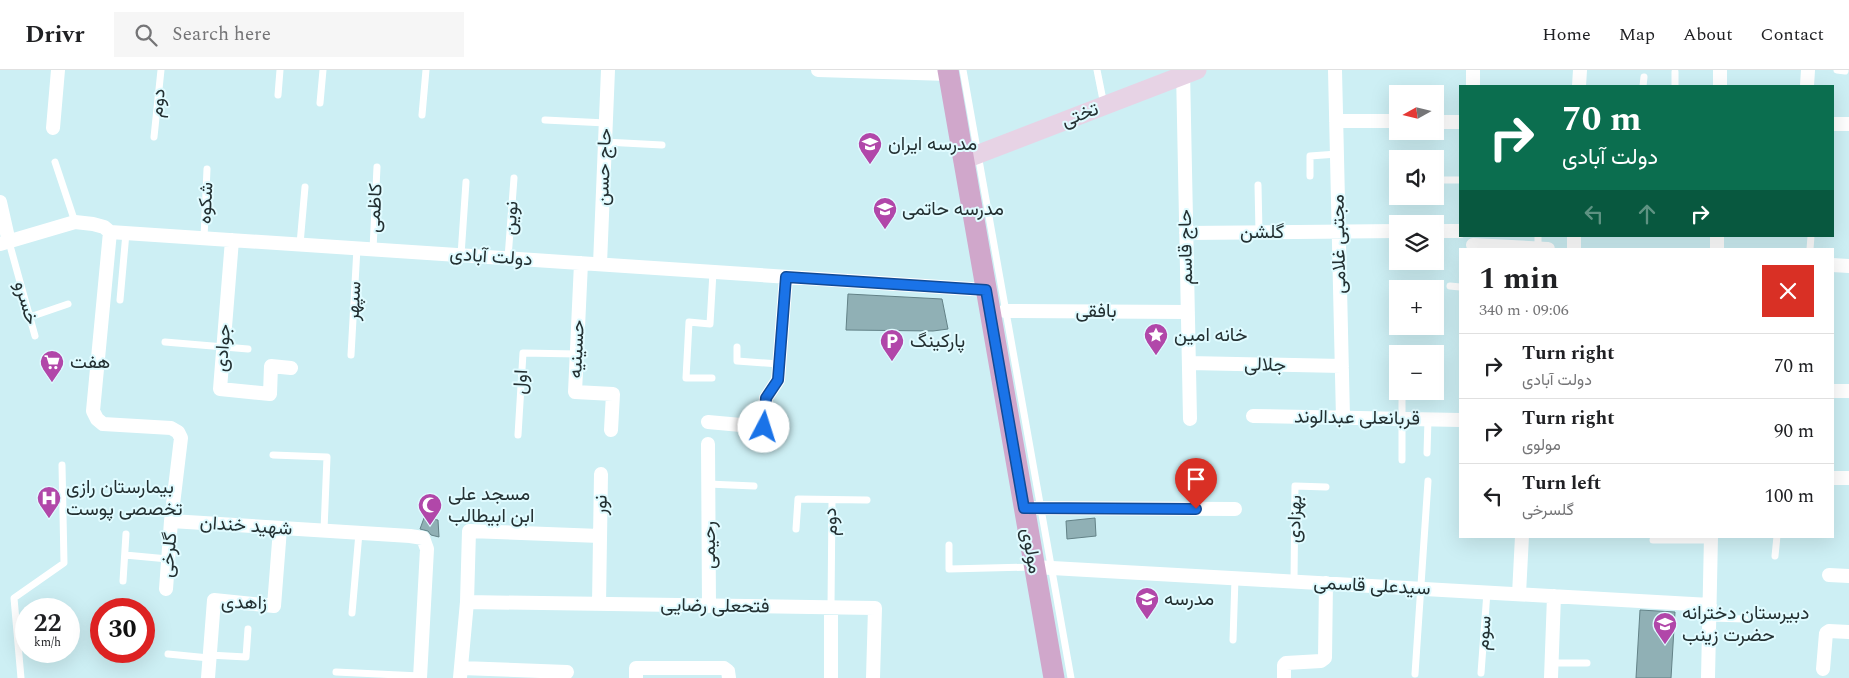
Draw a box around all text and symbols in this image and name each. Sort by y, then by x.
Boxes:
search box [114,12,464,57]
text: Drivr [25,17,84,53]
text: Search here [172,20,271,49]
icon: search [132,21,160,49]
text: Home [1542,21,1591,48]
text: Map [1619,21,1655,48]
text: About [1683,21,1733,48]
text: Contact [1761,21,1824,48]
north arrow [1389,85,1444,140]
map controls [1389,85,1444,400]
street label: دوم [142,87,174,119]
text: 70 m [1562,93,1642,146]
street label: تختی [1057,95,1103,135]
icon: right [1479,105,1544,170]
street label: حاج حسن [588,128,620,206]
place label: مدرسه ایران [888,130,977,159]
school or university icon: مدرسه ایران [857,131,883,165]
text: دولت آبادی [1562,141,1658,174]
button: sound [1389,150,1444,205]
street label: شکوه [190,181,222,225]
street label: کاظمی [359,183,391,233]
street label: مجتبی غلامی [1324,194,1354,294]
place label: مدرسه حاتمی [902,195,1004,224]
school or university icon: مدرسه حاتمی [872,196,898,230]
street label: نوین [495,200,527,236]
icon: left [1580,200,1608,228]
icon: ahead [1633,200,1661,228]
icon: right [1686,200,1714,228]
street label: حاج قاسم [1171,209,1201,285]
button: layers [1389,215,1444,270]
street label: گلشن [1240,218,1284,247]
street label: دولت آبادی [449,240,533,274]
text: 1 min [1479,256,1559,302]
button: close [1762,265,1814,317]
street label: خسرو [6,278,46,328]
street label: سپهر [338,280,370,323]
button: + [1389,280,1444,335]
street label: بافقی [1075,297,1117,326]
text: 340 m · 09:06 [1479,298,1569,322]
street label: حسینیه [561,319,593,379]
place label: خانه امین [1174,321,1248,350]
place icon: خانه امین [1143,322,1169,356]
street label: جوادی [207,323,239,373]
place label: پارکینگ [910,327,965,356]
parking icon: پارکینگ [879,328,905,362]
text: Turn right [1522,339,1615,368]
button: − [1389,345,1444,400]
place label: هفت [70,348,110,377]
supermarket icon: هفت [39,349,65,383]
street label: جلالی [1244,350,1286,380]
icon: right [1479,352,1507,380]
text: 70 m [1774,352,1814,381]
text: دولت آبادی [1522,368,1592,392]
street label: اول [506,369,536,395]
position arrow [737,400,789,452]
street label: قربانعلی عبدالوند [1294,402,1420,434]
text: Turn right [1522,404,1615,433]
icon: right [1479,417,1507,445]
text: 90 m [1774,417,1814,446]
text: مولوی [1522,433,1561,457]
pin [1175,458,1217,509]
icon: arrive [1182,465,1210,493]
text: Turn left [1522,469,1601,498]
place label: بیمارستان رازی تخصصی پوست [66,473,183,524]
place label: مسجد علی ابن ابیطالب [448,480,534,531]
icon: left [1479,482,1507,510]
text: 100 m [1764,482,1814,511]
hospital icon: بیمارستان رازی تخصصی پوست [36,485,62,519]
mosque icon: مسجد علی ابن ابیطالب [417,492,443,526]
street label: نور [586,495,616,516]
street label: بهزادی [1280,495,1310,543]
text: گلسرخی [1522,498,1574,522]
street label: دوم [816,507,846,537]
street label: شهید خندان [199,508,293,544]
street label: رحیمی [695,521,724,569]
street label: مولوی [1013,526,1049,576]
street label: گلرخی [153,531,185,579]
street label: سیدعلی قاسمی [1313,568,1431,604]
place label: مدرسه [1164,585,1214,614]
school or university icon: مدرسه [1134,586,1160,620]
street label: زاهدی [221,588,267,618]
street label: فتحعلی رضایی [660,591,770,621]
speed limit sign: 30 [90,598,155,663]
place label: دبیرستان دخترانه حضرت زینب [1682,599,1809,650]
text: 22 [33,605,62,643]
school or university icon: دبیرستان دخترانه حضرت زینب [1652,611,1678,645]
street label: سوم [1468,615,1500,651]
text: km/h [34,633,61,652]

